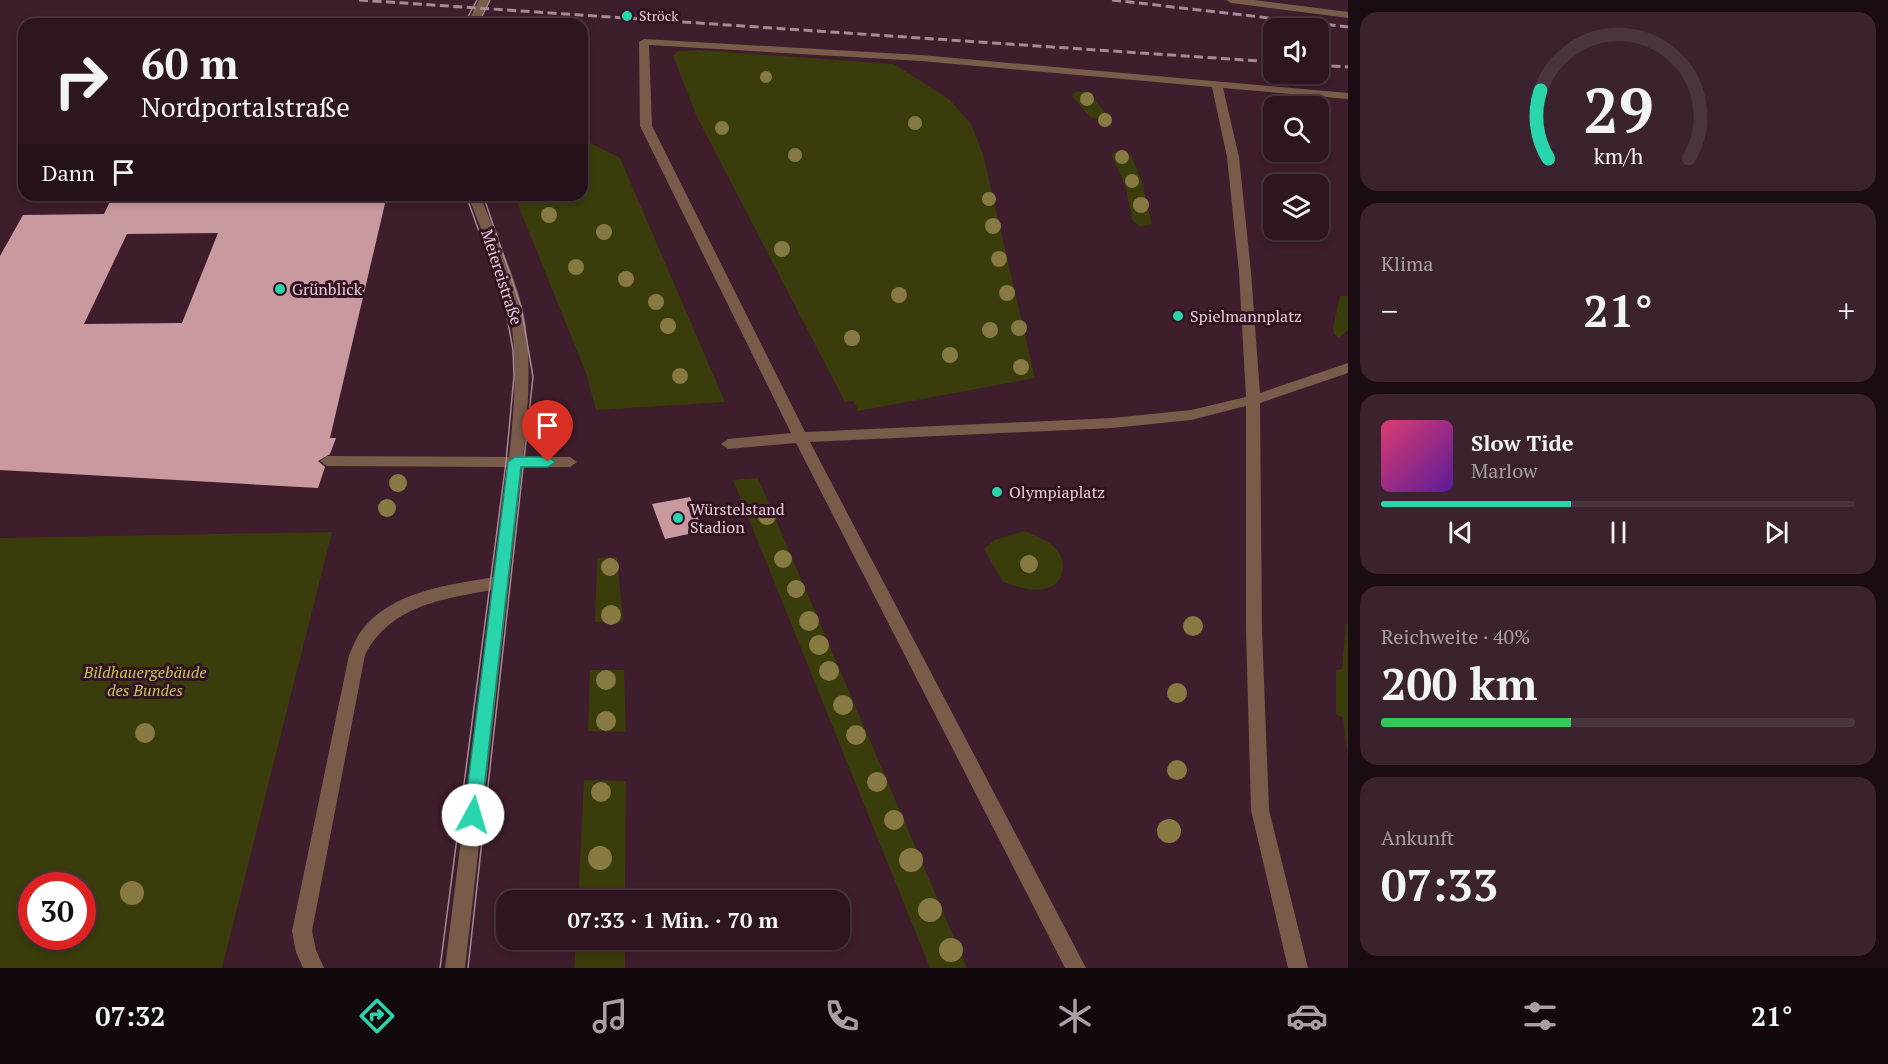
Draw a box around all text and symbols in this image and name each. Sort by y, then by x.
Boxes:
place label: Ströck [639,6,679,25]
marker: Ströck [620,9,634,23]
map controls [1263,18,1329,240]
button: sound [1263,18,1329,84]
text: 60 m [141,35,239,91]
icon: right [42,42,120,120]
text: 29 [1583,68,1653,151]
text: Nordportalstraße [141,89,350,125]
button: search [1263,96,1329,162]
text: km/h [1593,142,1643,170]
icon: arrive [107,156,140,189]
text: Dann [42,158,95,187]
button: layers [1263,174,1329,240]
street label: Meiereistraße [476,226,528,328]
text: Klima [1381,250,1433,277]
place label: Grünblick [292,278,363,300]
text: 21° [1583,280,1653,340]
marker: Grünblick [273,282,287,296]
text: − [1381,289,1399,332]
text: + [1837,289,1855,332]
place label: Spielmannplatz [1190,305,1302,327]
marker: Spielmannplatz [1171,309,1185,323]
pin [522,400,573,462]
icon: arrive [531,409,564,442]
text: Slow Tide [1471,428,1574,457]
text: Marlow [1471,457,1538,484]
place label: Olympiaplatz [1009,481,1105,503]
marker: Olympiaplatz [990,485,1004,499]
place label: Würstelstand Stadion [690,498,785,538]
marker: Würstelstand Stadion [671,511,685,525]
icon: previous [1444,516,1477,549]
icon: pause [1602,516,1635,549]
icon: next [1760,516,1793,549]
text: Reichweite · 40% [1381,623,1530,650]
text: 200 km [1381,653,1537,713]
park label: Bildhauergebäude des Bundes [82,661,207,701]
position arrow [441,783,505,847]
text: Ankunft [1381,824,1454,851]
text: 07:33 [1381,854,1498,914]
speed limit sign: 30 [18,872,96,950]
text: 07:33 · 1 Min. · 70 m [567,905,779,934]
icon: directions [356,995,398,1037]
icon: music [589,995,631,1037]
icon: phone [821,995,863,1037]
icon: climate [1054,995,1096,1037]
icon: car [1286,995,1328,1037]
icon: filters [1519,995,1561,1037]
text: 07:32 [95,998,166,1034]
text: 21° [1751,998,1793,1034]

